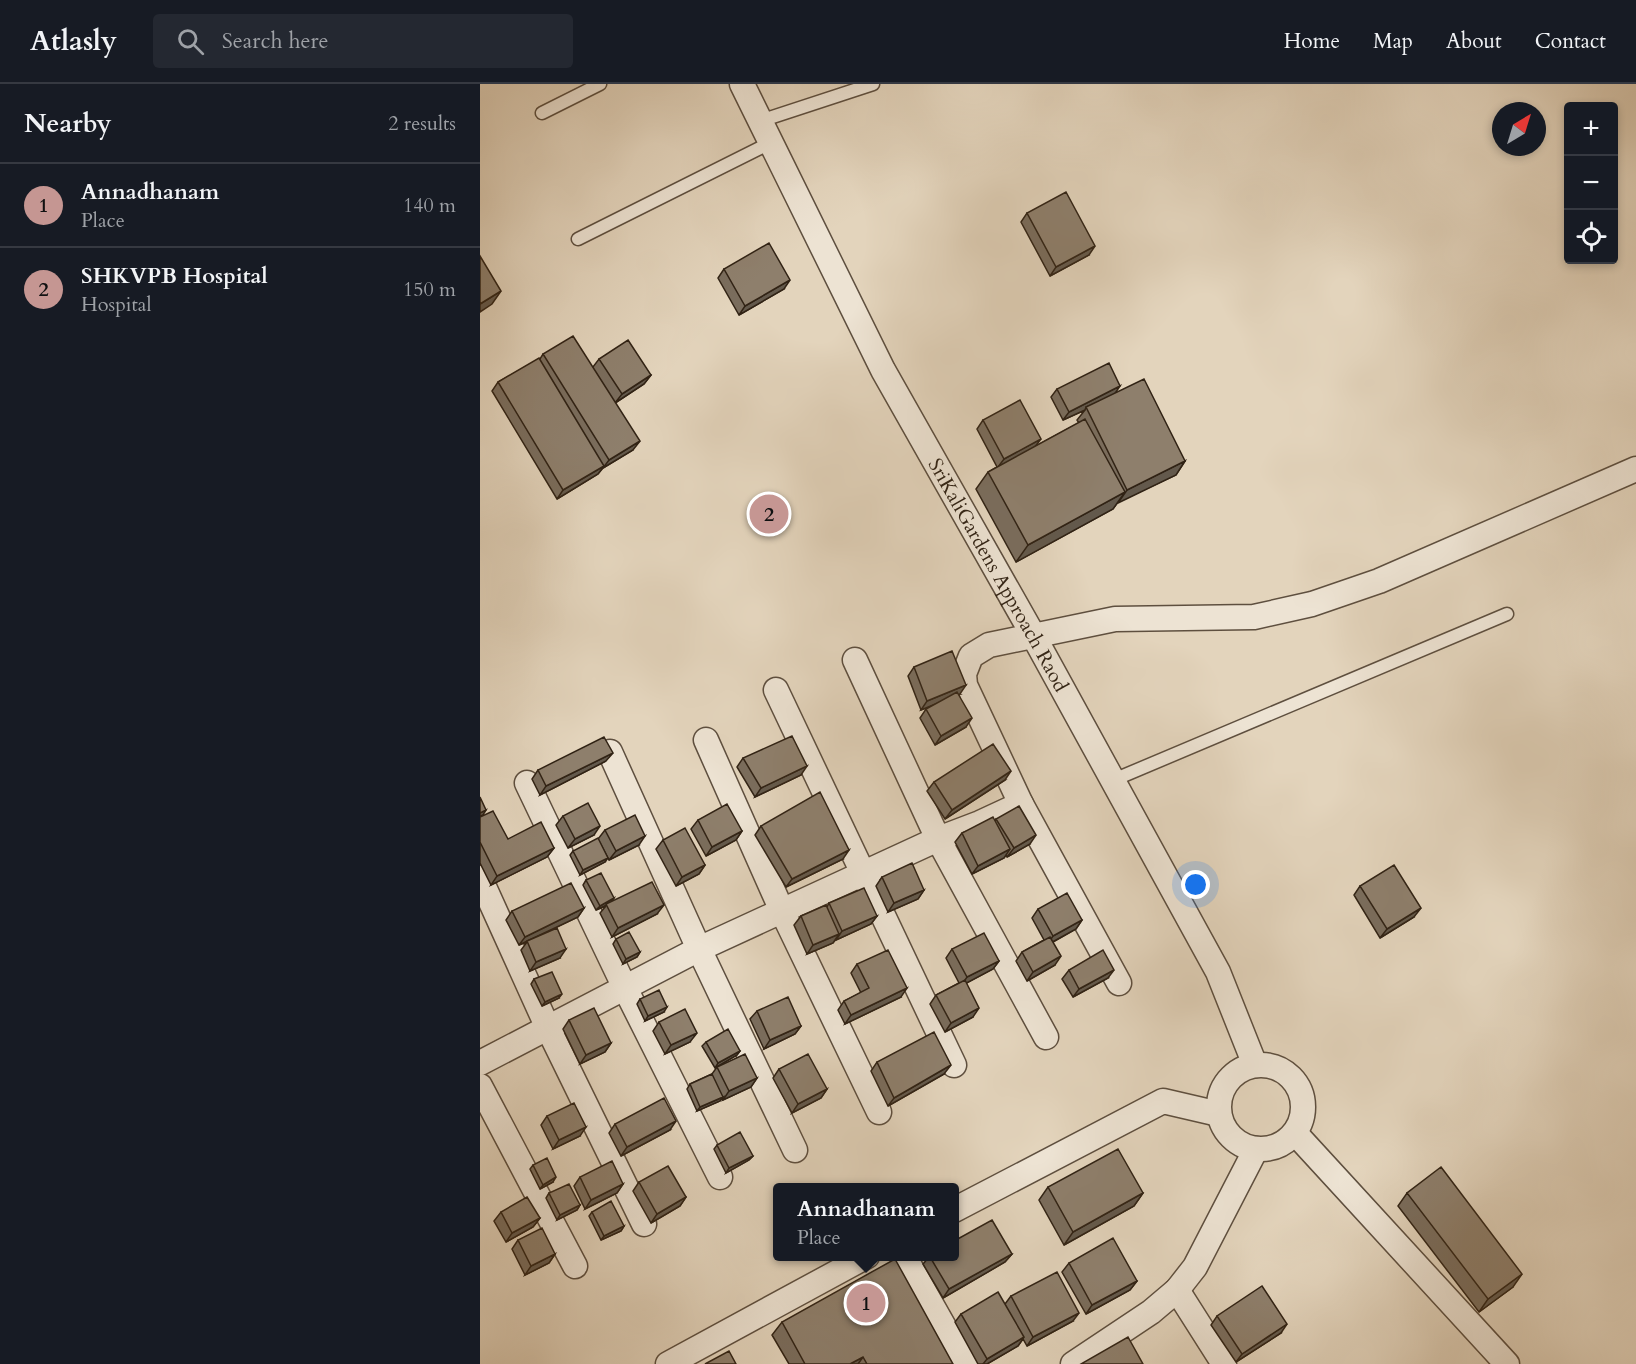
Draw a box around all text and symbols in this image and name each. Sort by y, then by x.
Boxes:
search box [153,14,573,68]
text: Atlasly [30,22,117,60]
icon: search [174,25,207,58]
text: Search here [222,26,328,56]
text: Home [1284,27,1340,56]
text: Map [1373,27,1413,56]
text: About [1446,27,1502,56]
text: Contact [1535,27,1606,56]
north arrow [1492,102,1546,156]
map controls [1564,102,1618,264]
button: + [1564,102,1618,156]
text: Nearby [24,106,112,141]
text: 2 results [388,110,456,137]
button: − [1564,156,1618,210]
text: Annadhanam [81,177,219,207]
text: 1 [38,192,49,219]
text: 140 m [403,192,456,219]
text: Place [81,207,125,234]
button: locate [1564,210,1618,264]
text: SHKVPB Hospital [81,261,268,291]
text: 2 [38,276,49,303]
text: 150 m [403,276,456,303]
text: Hospital [81,291,152,318]
street label: SriKaliGardens Approach Raod [922,453,1075,697]
pin: 2 [750,492,788,536]
your location [1181,870,1210,899]
popup [773,1183,959,1261]
text: Annadhanam [797,1194,935,1224]
text: Place [797,1224,841,1251]
pin: 1 [846,1280,886,1326]

